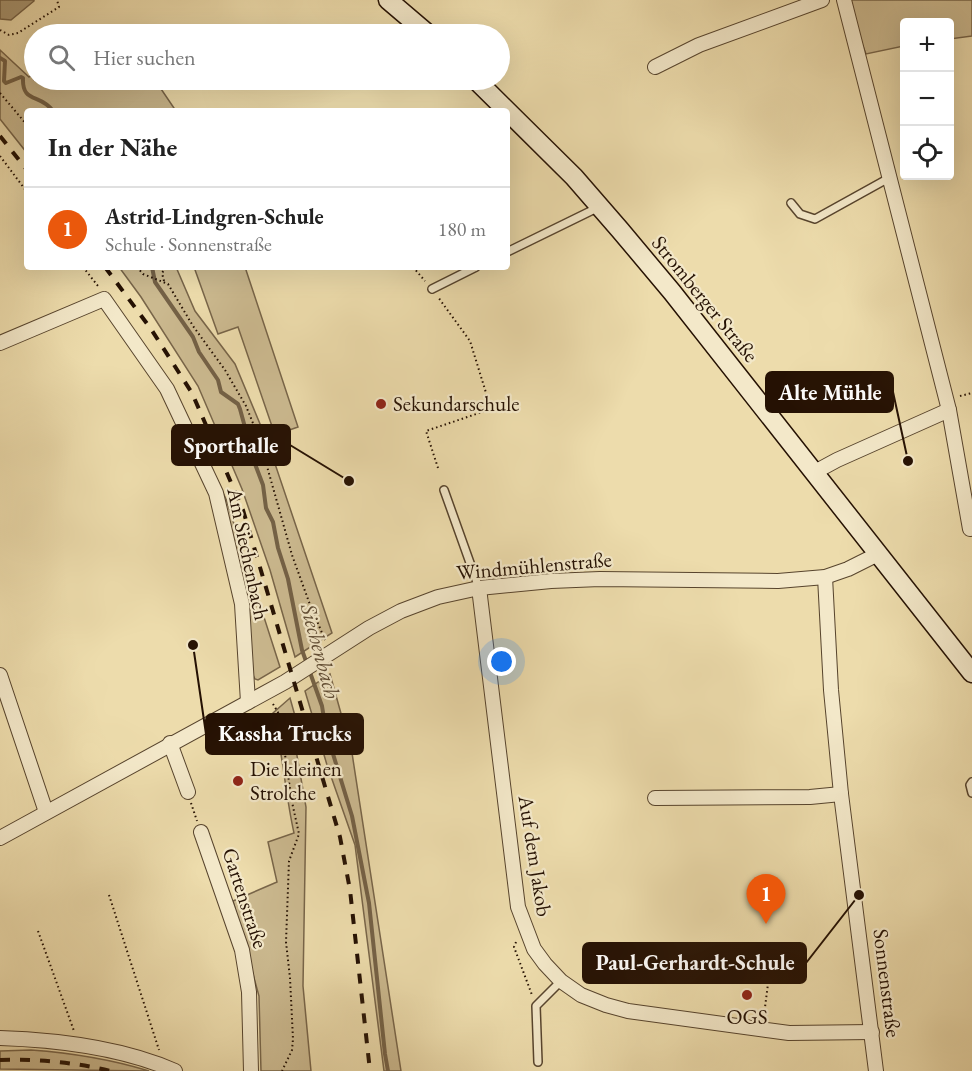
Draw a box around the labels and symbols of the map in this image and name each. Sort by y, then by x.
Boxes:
street label: Stromberger Straße [646,230,765,367]
callout: Alte Mühle [766,372,893,412]
text: Alte Mühle [777,378,882,407]
place label: Sekundarschule [393,390,519,417]
marker: Sekundarschule [374,397,388,411]
callout: Sporthalle [172,425,290,465]
text: Sporthalle [184,431,278,460]
street label: Am Siechenbach [221,484,276,623]
street label: Windmühlenstraße [455,545,613,586]
water label: Siechenbach [294,599,347,702]
your location [487,647,516,676]
callout: Kassha Trucks [206,714,363,754]
text: Kassha Trucks [218,719,352,748]
place label: Die kleinen Strolche [250,755,342,806]
marker: Die kleinen Strolche [231,774,245,788]
street label: Auf dem Jakob [512,792,558,919]
street label: Gartenstraße [217,844,274,952]
pin: 1 [746,874,786,924]
street label: Sonnenstraße [867,927,908,1039]
callout: Paul-Gerhardt-Schule [583,943,806,983]
text: Paul-Gerhardt-Schule [595,948,795,977]
marker: OGS [740,988,754,1002]
place label: OGS [726,1003,768,1030]

